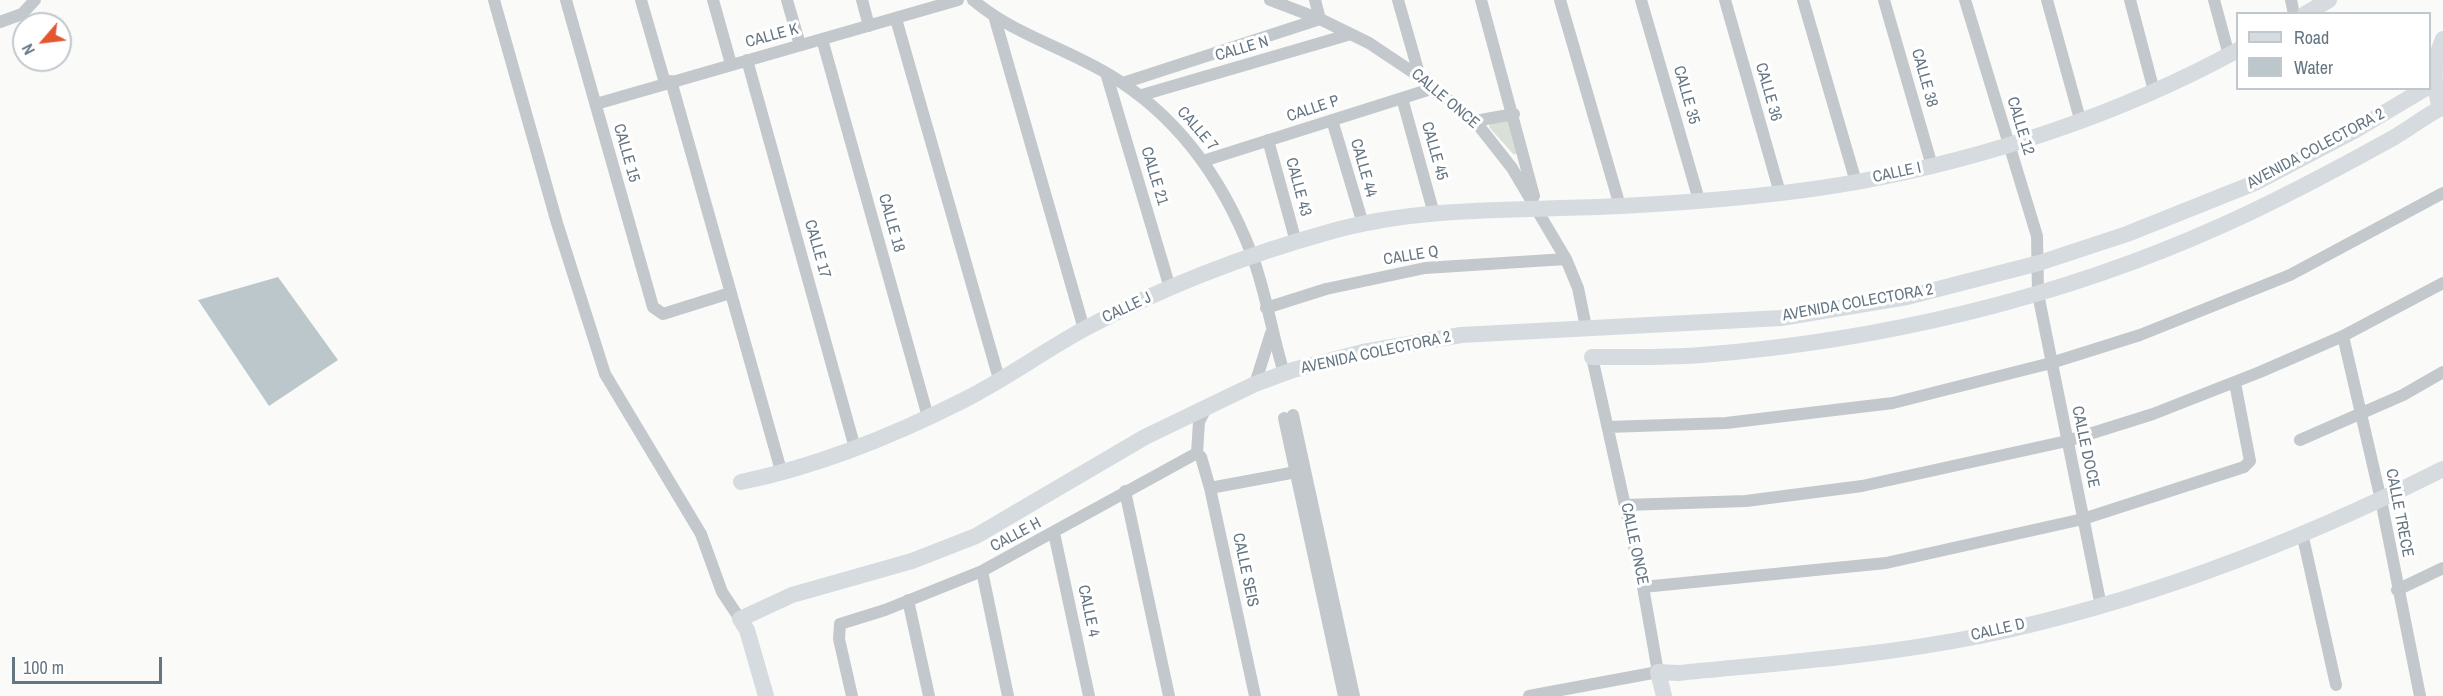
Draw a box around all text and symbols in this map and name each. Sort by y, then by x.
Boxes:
north arrow [12,12,72,72]
legend [2236,12,2431,90]
street label: CALLE K [743,20,801,52]
text: Road [2294,25,2329,50]
street label: CALLE N [1213,32,1271,66]
text: N [16,40,40,59]
street label: CALLE 38 [1907,47,1941,109]
text: Water [2294,55,2333,80]
street label: CALLE 36 [1751,61,1785,123]
street label: CALLE 35 [1669,64,1703,126]
street label: CALLE ONCE [1407,65,1483,133]
street label: CALLE P [1284,92,1342,126]
street label: CALLE 12 [2002,95,2038,157]
street label: CALLE 7 [1173,103,1221,155]
street label: AVENIDA COLECTORA 2 [2244,105,2388,193]
street label: CALLE 45 [1417,120,1451,182]
street label: CALLE 15 [609,122,643,184]
street label: CALLE 44 [1346,137,1380,199]
street label: CALLE 21 [1136,145,1172,207]
street label: CALLE 43 [1281,156,1315,218]
street label: CALLE I [1871,159,1923,187]
street label: CALLE 18 [874,192,908,254]
street label: CALLE 17 [800,218,834,280]
street label: CALLE Q [1382,242,1440,270]
street label: AVENIDA COLECTORA 2 [1781,280,1935,326]
street label: CALLE J [1099,288,1155,328]
street label: AVENIDA COLECTORA 2 [1299,328,1453,378]
street label: CALLE DOCE [2067,404,2103,490]
street label: CALLE TRECE [2381,467,2417,559]
street label: CALLE ONCE [1616,501,1652,587]
street label: CALLE H [987,514,1045,556]
street label: CALLE SEIS [1228,531,1262,609]
street label: CALLE 4 [1073,583,1103,639]
street label: CALLE D [1969,614,2027,646]
scale bar [15,645,165,683]
text: 100 m [23,655,64,680]

